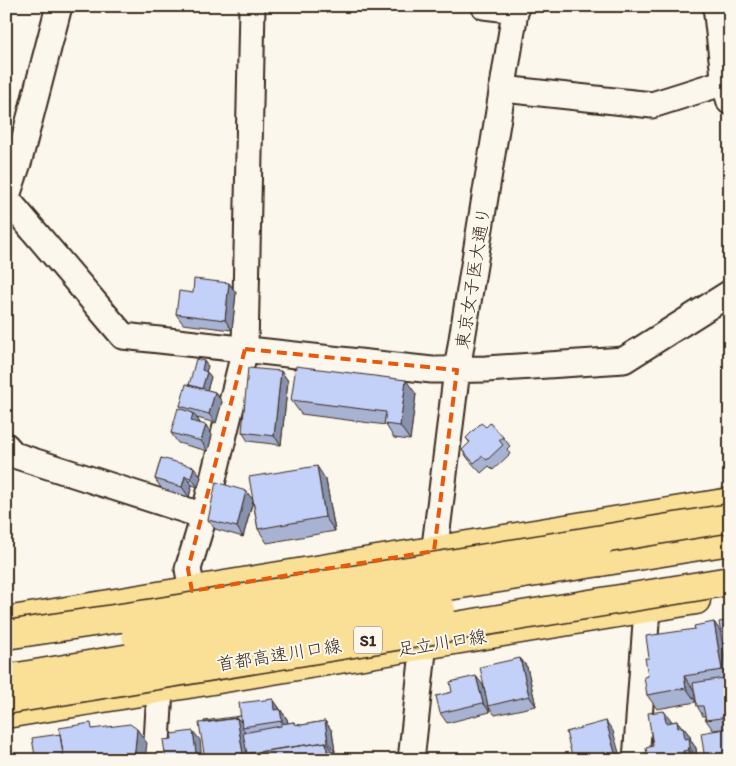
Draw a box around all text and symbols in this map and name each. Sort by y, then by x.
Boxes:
street label: 東京女子医大通り [451,205,495,351]
street label: 足立川口線 [396,625,488,661]
road number: S1 [354,626,382,654]
street label: 首都高速川口線 [215,634,343,676]

